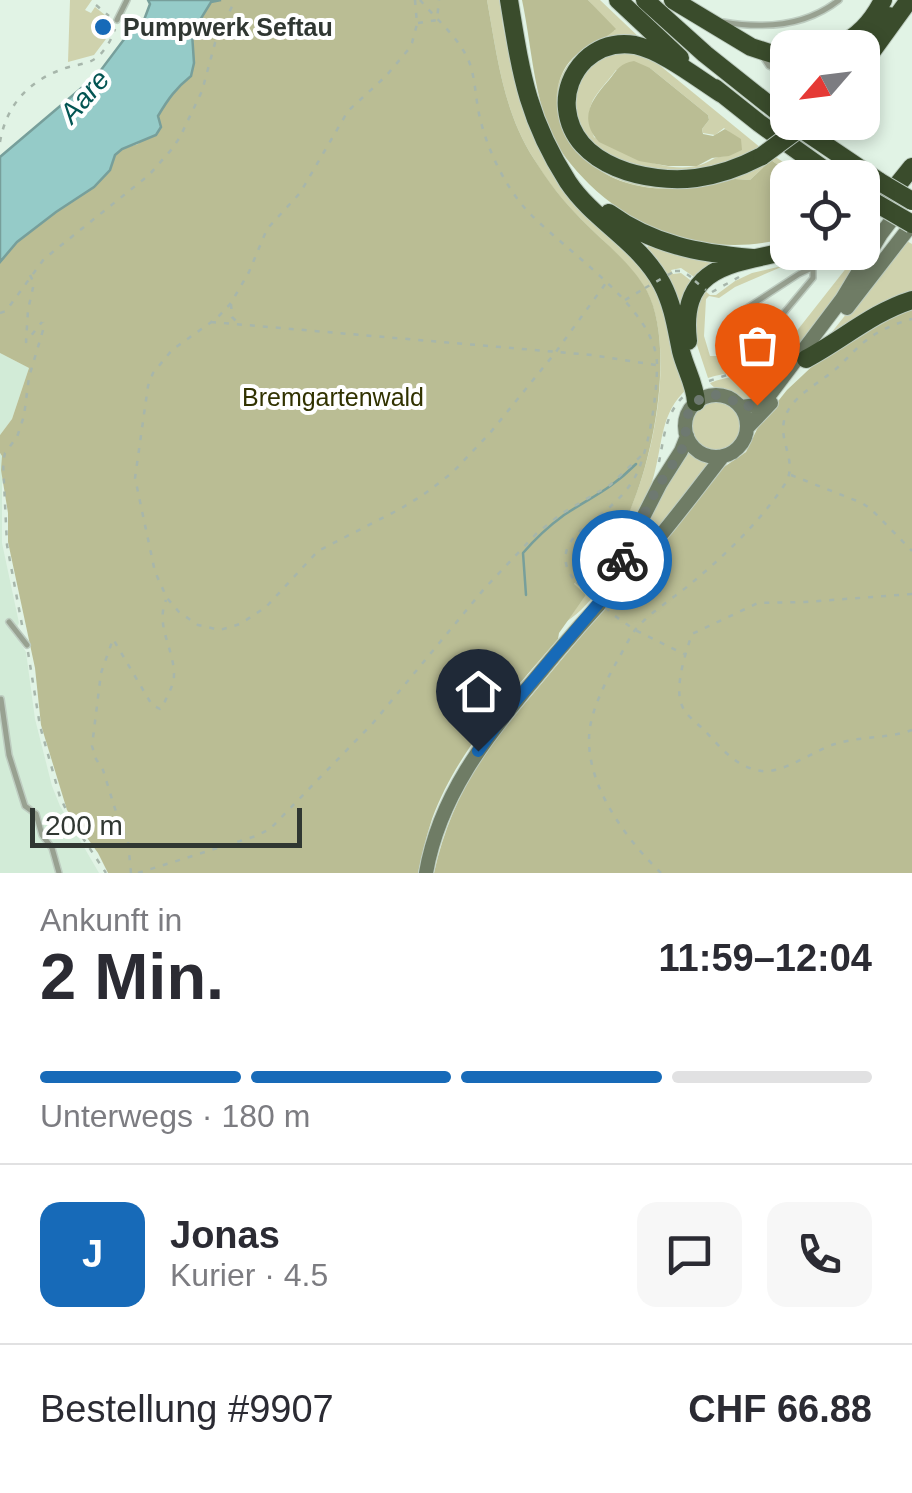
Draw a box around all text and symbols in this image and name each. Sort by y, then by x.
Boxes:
place label: Pumpwerk Seftau [123,13,333,41]
marker: Pumpwerk Seftau [92,16,114,38]
north arrow [770,30,880,140]
map controls [770,30,880,270]
water label: Aare [52,64,115,130]
button: locate [770,160,880,270]
pin [715,303,800,406]
icon: bag [730,318,785,373]
park label: Bremgartenwald [242,383,424,411]
courier [572,510,672,610]
icon: bike [595,533,650,588]
pin [436,649,521,752]
icon: home [451,664,506,719]
scale bar [30,803,302,848]
text: 200 m [45,810,123,841]
text: Ankunft in [40,902,182,938]
text: 11:59–12:04 [659,937,872,979]
text: 2 Min. [40,940,224,1013]
text: Unterwegs · 180 m [40,1098,310,1134]
button: chat [637,1202,742,1307]
button: phone [767,1202,872,1307]
text: Jonas [170,1214,280,1256]
text: J [82,1233,103,1275]
text: Kurier · 4.5 [170,1257,328,1293]
text: Bestellung #9907 [40,1388,334,1430]
text: CHF 66.88 [688,1388,872,1430]

